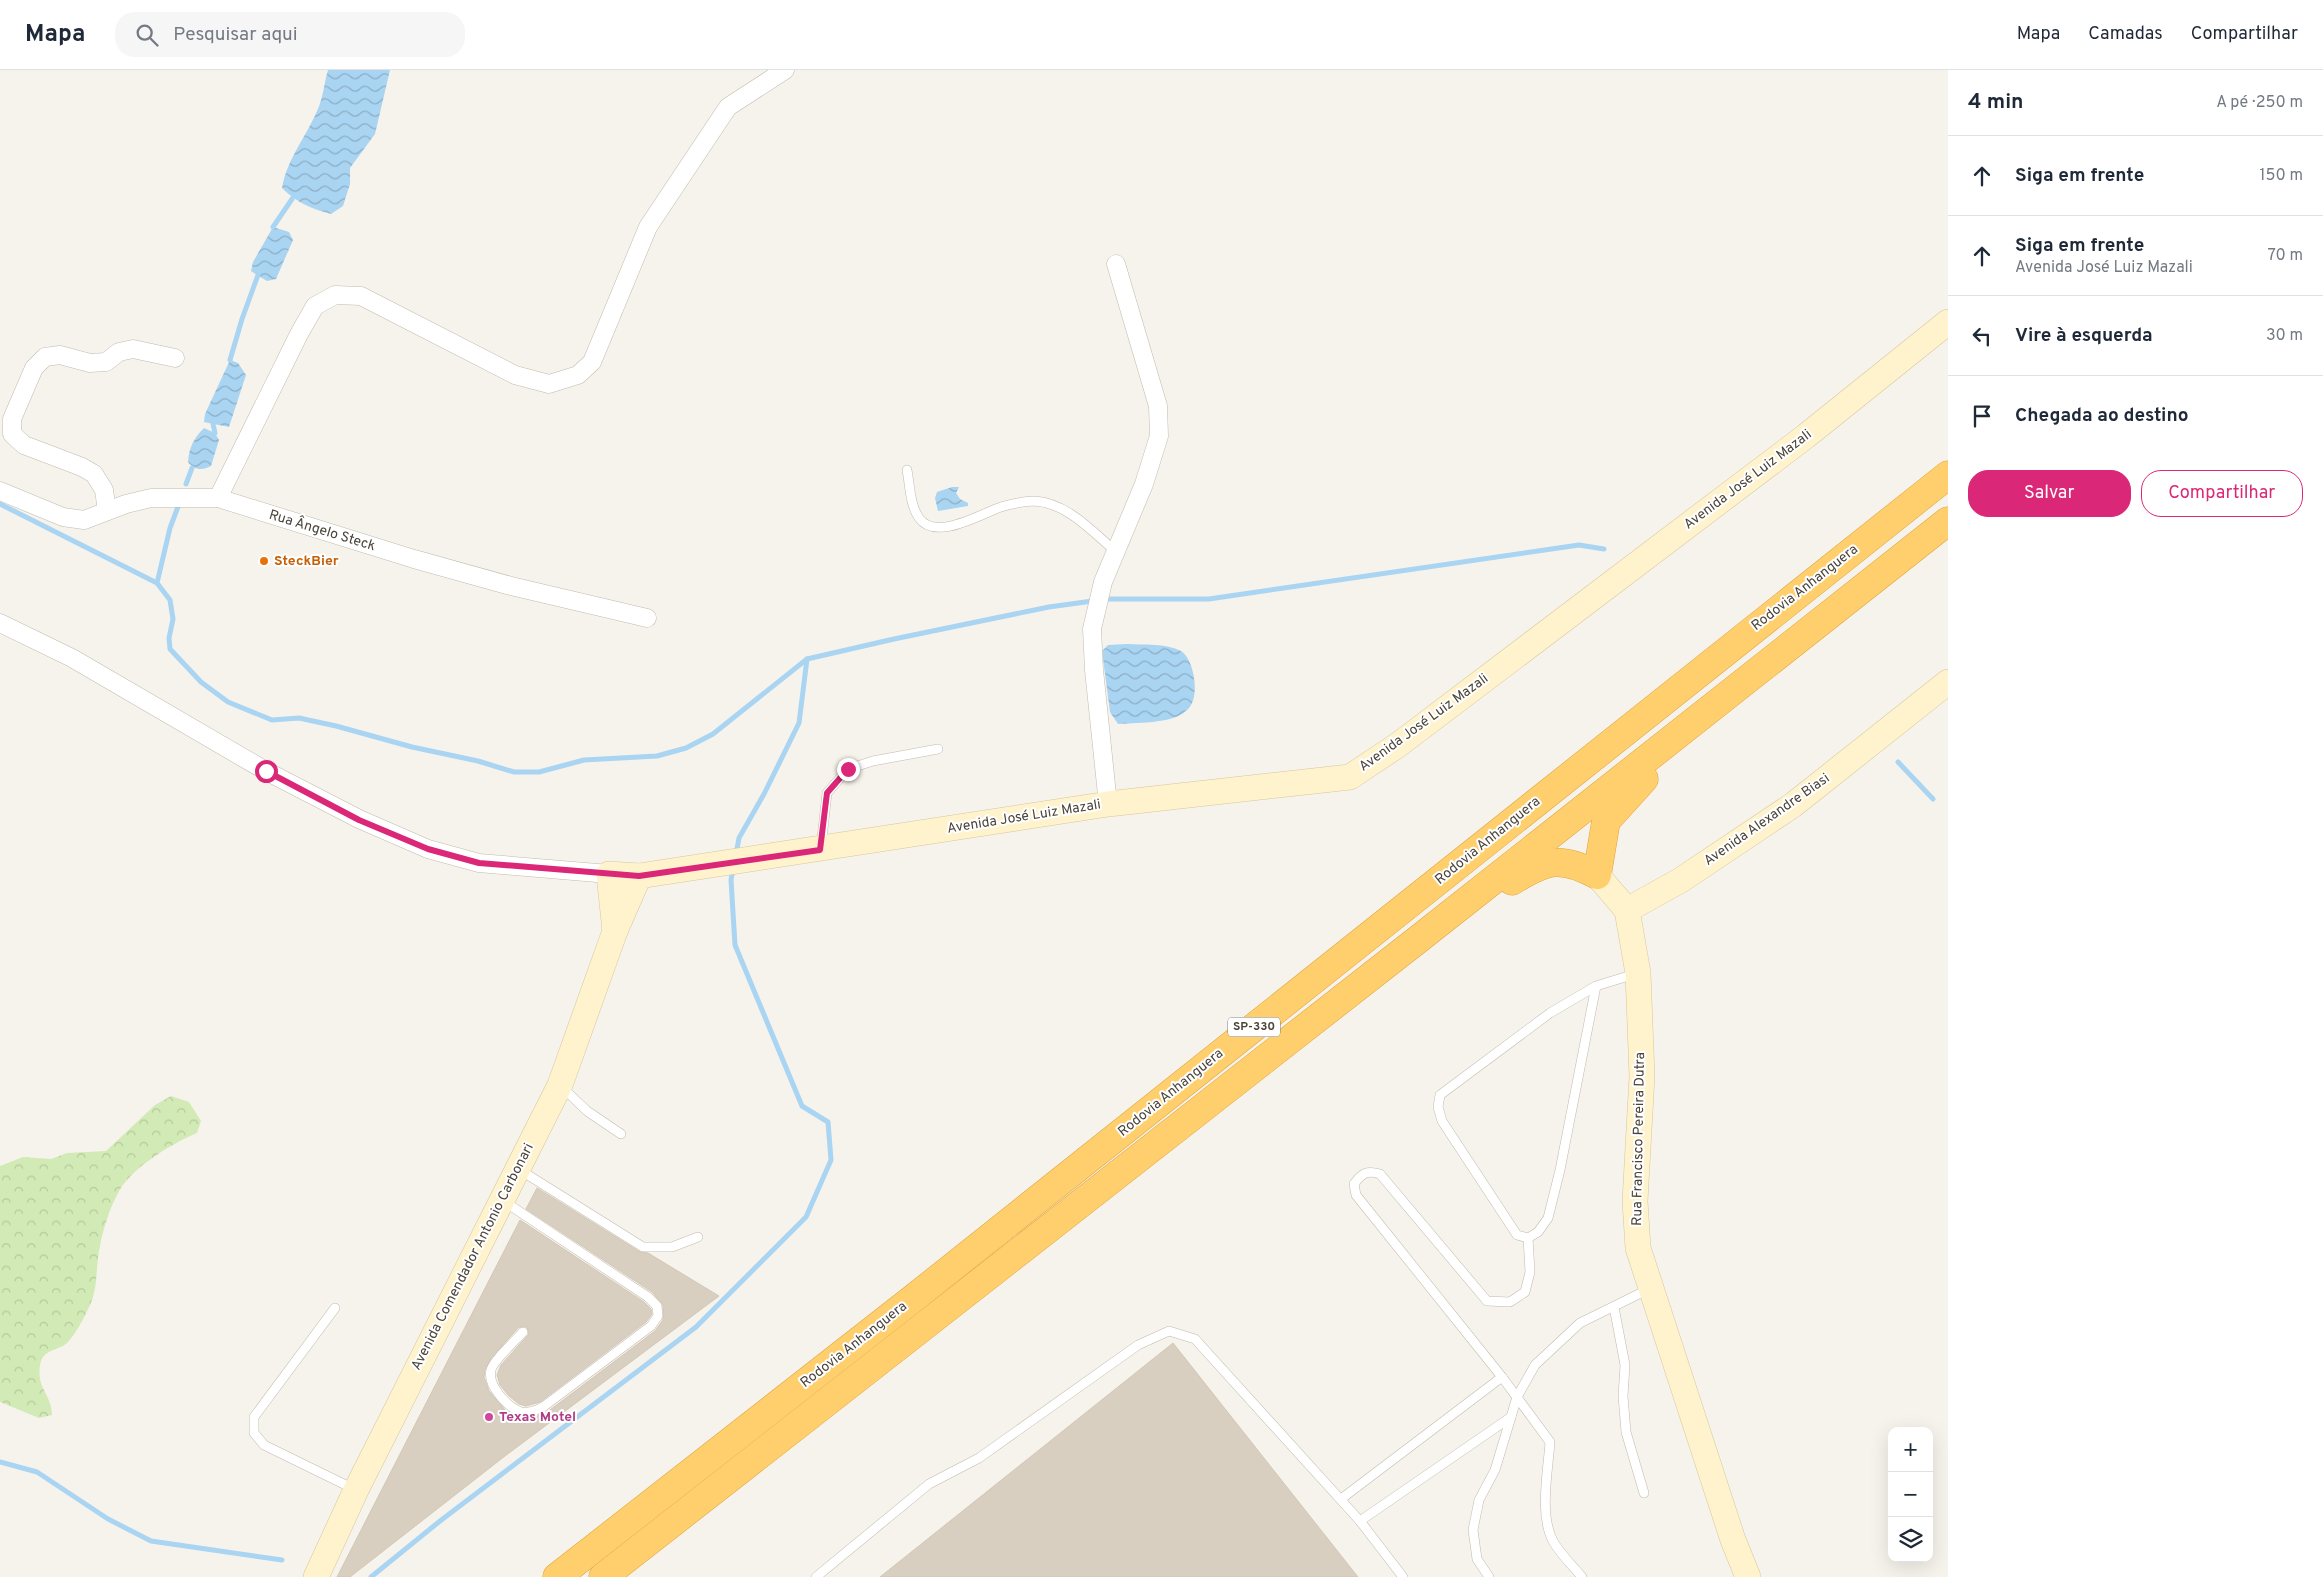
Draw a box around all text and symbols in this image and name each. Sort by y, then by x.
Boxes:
search box [115,12,465,57]
text: Mapa [25,20,85,50]
icon: search [133,21,161,49]
text: Pesquisar aqui [173,23,298,47]
text: Mapa [2017,23,2060,46]
text: Camadas [2088,23,2163,46]
text: Compartilhar [2191,23,2298,46]
text: 4 min [1968,89,2024,116]
text: A pé · 250 m [2216,93,2303,113]
icon: ahead [1968,162,1996,190]
text: Siga em frente [2015,164,2144,188]
text: 150 m [2260,166,2303,186]
text: Siga em frente [2015,234,2144,258]
icon: ahead [1968,242,1996,270]
text: 70 m [2268,246,2303,266]
text: Avenida José Luiz Mazali [2015,258,2193,278]
icon: left [1968,322,1996,350]
text: Vire à esquerda [2015,324,2153,348]
text: 30 m [2266,326,2303,346]
icon: arrive [1968,402,1996,430]
text: Chegada ao destino [2015,404,2189,428]
street label: Avenida José Luiz Mazali [1681,426,1815,534]
button: Salvar [1968,470,2131,517]
button: Compartilhar [2141,470,2303,517]
street label: Rua Ângelo Steck [267,506,378,555]
street label: Rodovia Anhanguera [1748,541,1862,635]
place label: SteckBier [274,553,339,570]
marker: SteckBier [258,555,270,567]
street label: Avenida José Luiz Mazali [1356,670,1492,776]
route end [837,758,860,781]
route start [255,760,278,783]
street label: Avenida Alexandre Biasi [1701,770,1833,870]
street label: Rodovia Anhanguera [1432,793,1544,889]
street label: Avenida José Luiz Mazali [946,796,1102,838]
road number: SP-330 [1228,1018,1280,1036]
street label: Rodovia Anhanguera [1115,1045,1227,1141]
street label: Rua Francisco Pereira Dutra [1629,1052,1649,1226]
street label: Avenida Comendador Antonio Carbonari [408,1141,538,1373]
street label: Rodovia Anhanguera [797,1298,911,1392]
place label: Texas Motel [499,1409,576,1426]
marker: Texas Motel [483,1411,495,1423]
map controls [1888,1427,1933,1562]
button: + [1888,1427,1933,1472]
button: − [1888,1472,1933,1517]
button: layers [1888,1517,1933,1562]

